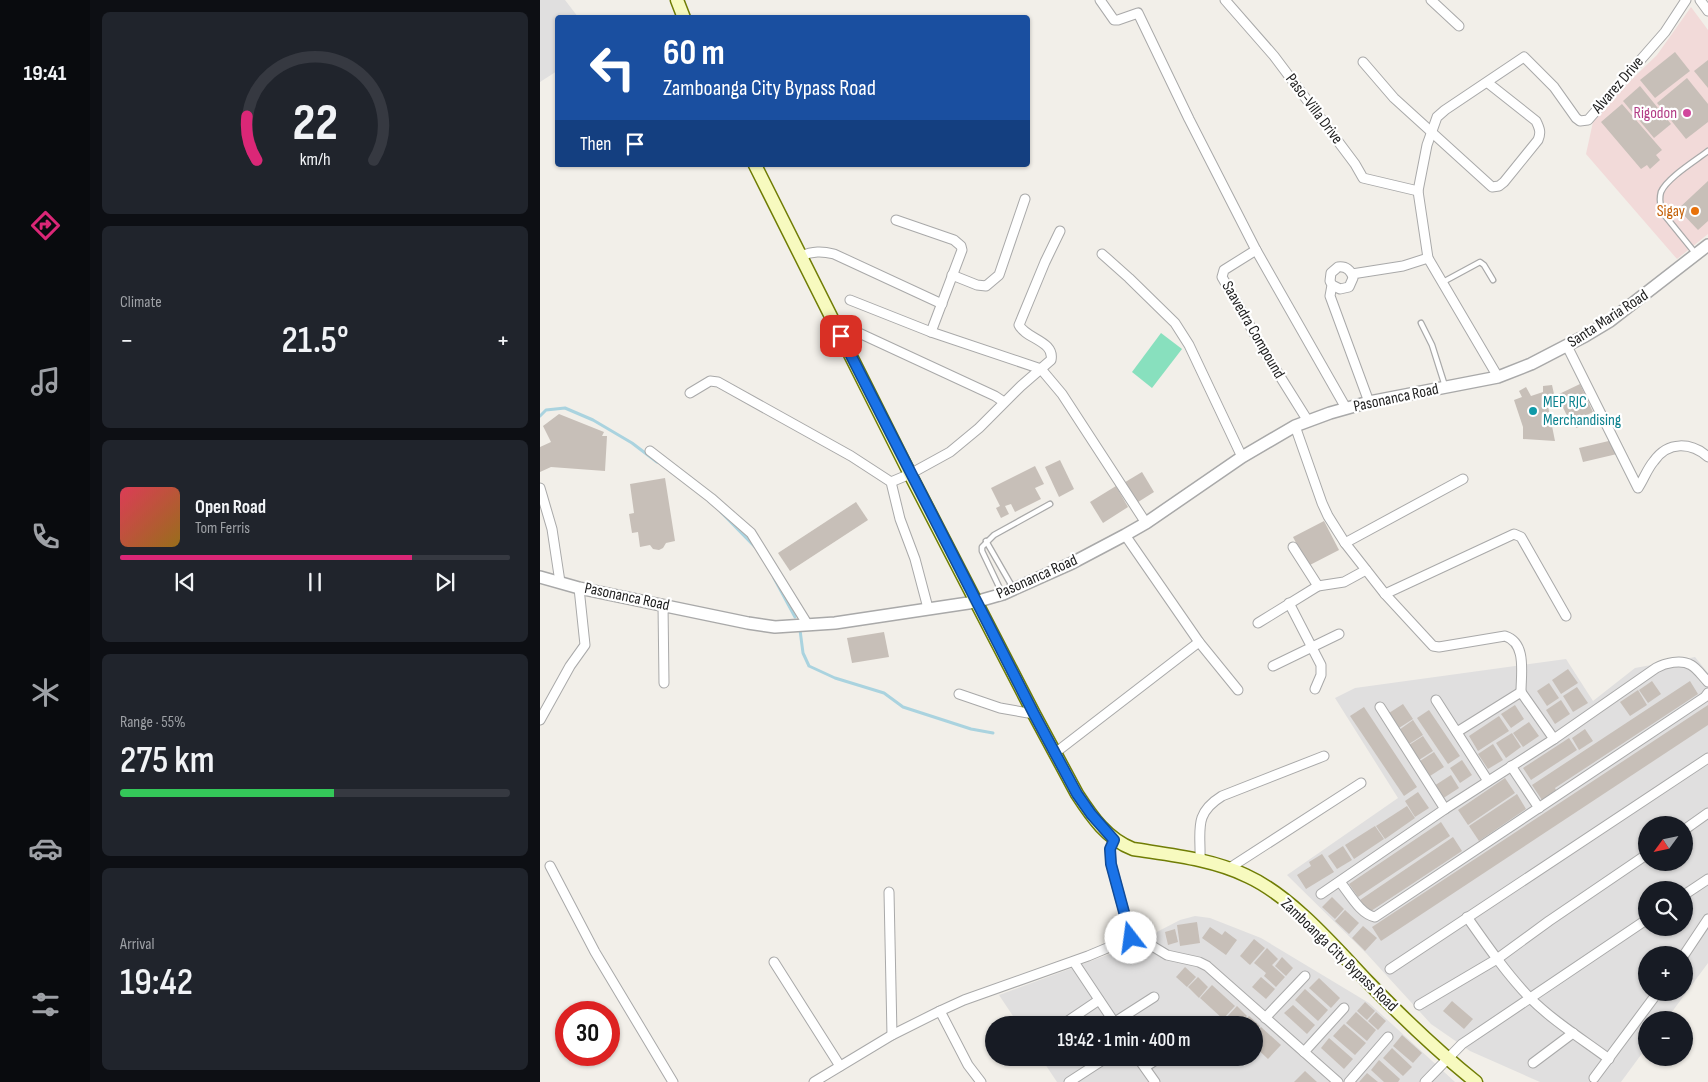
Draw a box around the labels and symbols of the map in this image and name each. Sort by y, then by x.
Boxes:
street label: Alvarez Drive [1587,53,1648,118]
street label: Paso-Villa Drive [1281,70,1347,148]
place label: Rigodon [1634,104,1677,123]
marker: Rigodon [1681,107,1693,119]
place label: Sigay [1657,202,1685,221]
marker: Sigay [1689,205,1701,217]
street label: Saavedra Compound [1217,278,1289,382]
street label: Santa Maria Road [1564,286,1652,352]
pin [820,315,862,357]
street label: Pasonanca Road [1352,380,1440,416]
place label: MEP RJC Merchandising [1543,393,1621,430]
marker: MEP RJC Merchandising [1527,405,1539,417]
street label: Pasonanca Road [994,551,1080,603]
street label: Pasonanca Road [583,579,671,615]
north arrow [1638,816,1692,871]
street label: Zamboanga City Bypass Road [1277,894,1401,1016]
position arrow [1104,911,1156,963]
speed limit sign: 30 [555,1001,620,1066]

